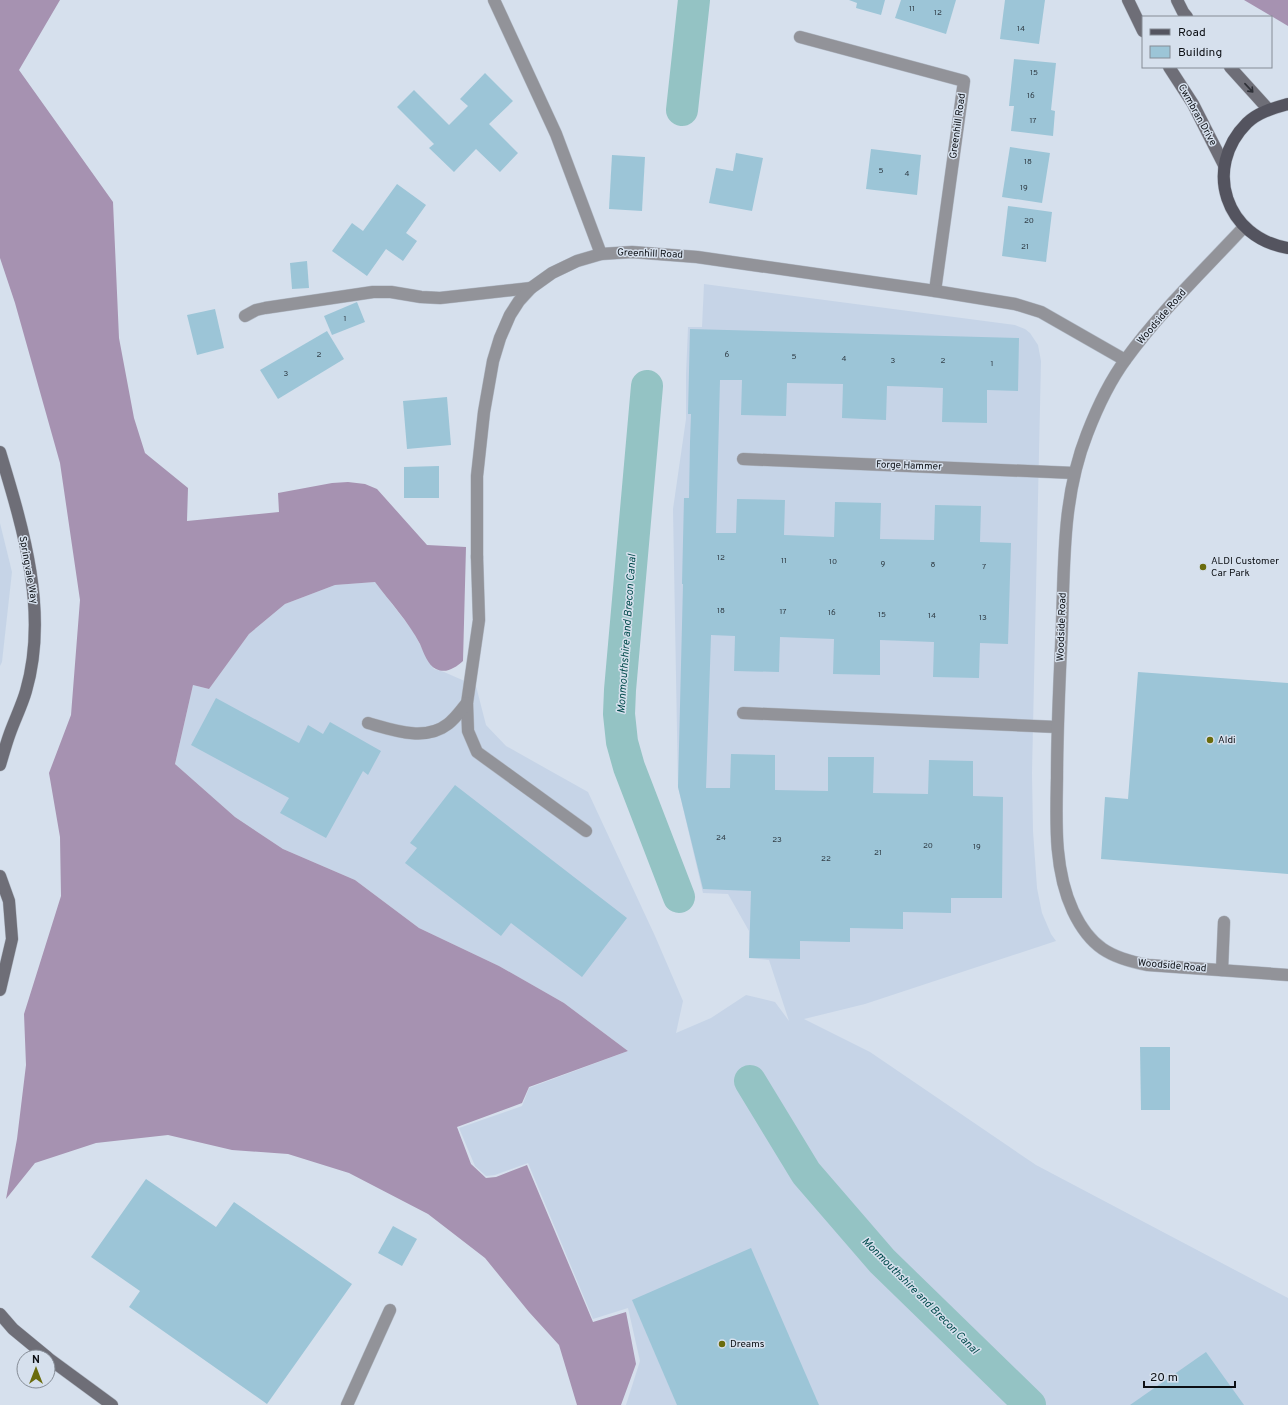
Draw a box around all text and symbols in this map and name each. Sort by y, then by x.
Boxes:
house number: 11 [909,4,915,14]
house number: 12 [934,8,942,18]
legend [1142,16,1272,68]
house number: 14 [1017,24,1025,34]
text: Road [1178,25,1206,41]
text: Building [1178,45,1222,61]
house number: 15 [1030,68,1038,78]
street label: Cwmbran Drive [1175,82,1219,148]
one-way arrow [1244,83,1254,93]
house number: 16 [1027,91,1035,101]
street label: Greenhill Road [947,92,969,160]
house number: 17 [1029,116,1037,126]
house number: 18 [1024,157,1032,167]
house number: 5 [879,166,884,176]
house number: 4 [905,169,910,179]
house number: 19 [1020,183,1028,193]
house number: 20 [1024,216,1034,226]
house number: 21 [1021,242,1029,252]
street label: Greenhill Road [617,246,683,262]
street label: Woodside Road [1134,287,1190,347]
house number: 1 [344,314,346,324]
house number: 2 [317,350,322,360]
house number: 6 [725,350,730,360]
house number: 5 [792,352,797,362]
house number: 4 [842,354,847,364]
house number: 3 [891,356,896,366]
house number: 2 [941,356,946,366]
house number: 1 [991,359,993,369]
house number: 3 [284,369,289,379]
street label: Forge Hammer [876,458,942,474]
street label: Springvale Way [16,535,40,605]
water label: Monmouthshire and Brecon Canal [614,553,640,714]
house number: 12 [717,553,725,563]
place label: ALDI Customer Car Park [1211,555,1279,580]
house number: 11 [781,556,787,566]
house number: 10 [829,557,837,567]
house number: 9 [881,559,886,569]
house number: 8 [931,560,936,570]
house number: 7 [982,562,986,572]
marker: ALDI Customer Car Park [1198,562,1208,572]
street label: Woodside Road [1054,592,1070,662]
house number: 18 [717,606,725,616]
house number: 17 [779,607,787,617]
house number: 16 [828,608,836,618]
house number: 15 [878,610,886,620]
house number: 14 [928,611,936,621]
house number: 13 [979,613,987,623]
place label: Aldi [1218,734,1236,747]
marker: Aldi [1205,735,1215,745]
house number: 24 [716,833,726,843]
house number: 23 [772,835,782,845]
house number: 20 [923,841,933,851]
house number: 19 [973,842,981,852]
house number: 21 [874,848,882,858]
house number: 22 [821,854,831,864]
street label: Woodside Road [1137,957,1207,975]
water label: Monmouthshire and Brecon Canal [859,1235,982,1358]
place label: Dreams [730,1338,765,1351]
marker: Dreams [717,1339,727,1349]
north arrow [16,1349,56,1389]
text: N [32,1353,40,1367]
scale bar [1144,1363,1235,1389]
text: 20 m [1150,1370,1178,1386]

